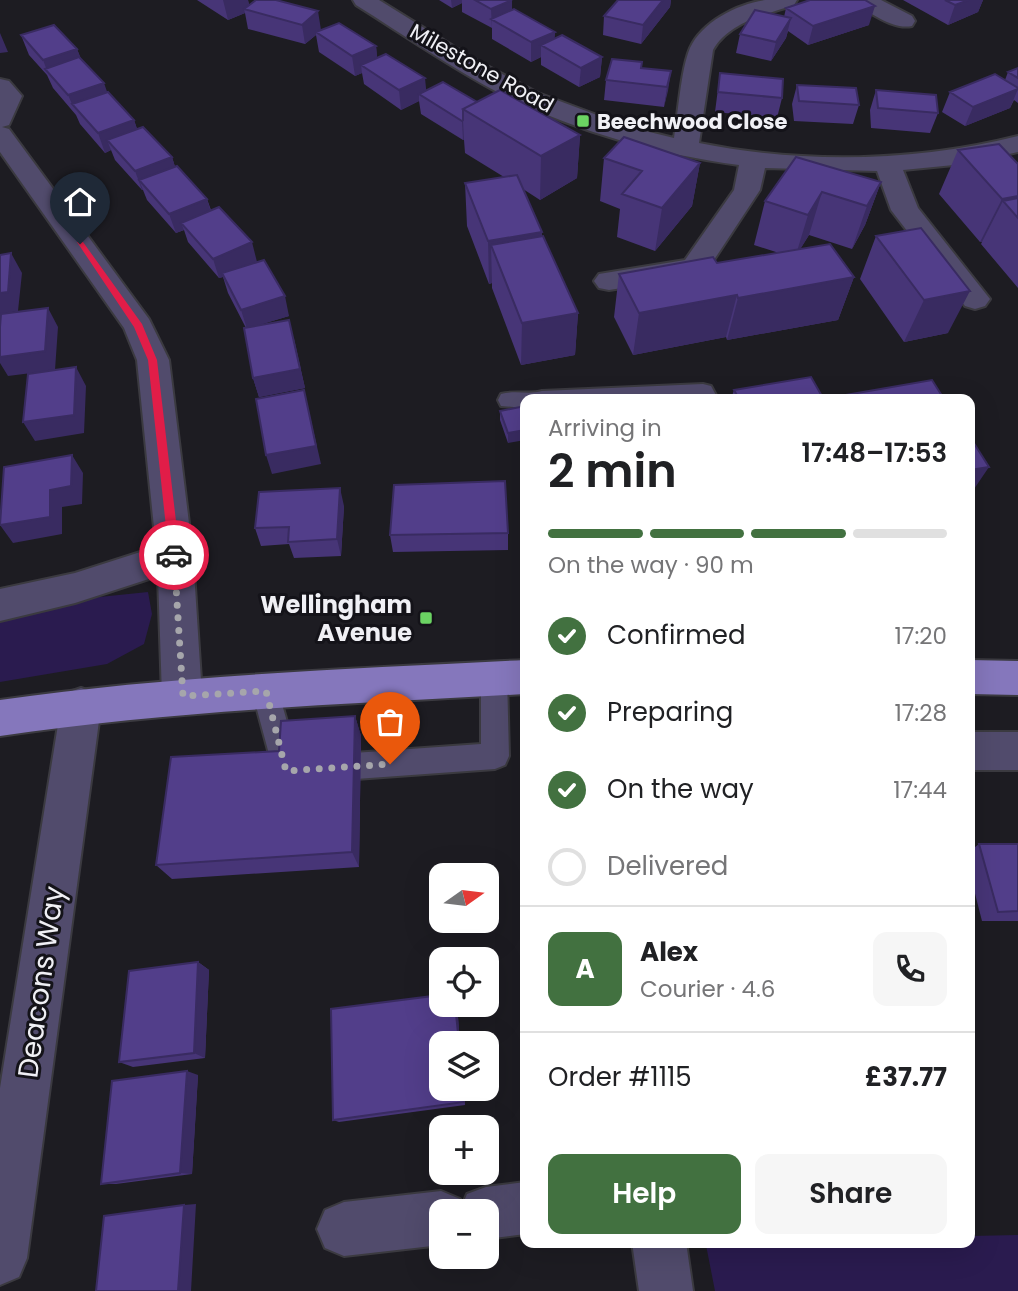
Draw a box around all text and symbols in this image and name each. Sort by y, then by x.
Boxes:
street label: Milestone Road [405,16,559,120]
place label: Beechwood Close [597,107,788,136]
marker: Beechwood Close [575,113,591,129]
pin [50,172,110,244]
icon: home [61,183,99,221]
text: Arriving in [548,412,662,444]
text: 17:48–17:53 [802,435,947,471]
text: 2 min [548,439,677,503]
courier [139,520,209,590]
icon: car [155,536,193,574]
text: On the way · 90 m [548,549,754,581]
place label: Wellingham Avenue [260,588,412,649]
marker: Wellingham Avenue [418,610,434,626]
icon: check [548,617,586,655]
text: Confirmed [607,617,745,653]
text: 17:20 [895,620,947,652]
pin [360,692,420,764]
icon: check [548,694,586,732]
text: Preparing [607,694,733,730]
text: 17:28 [894,697,947,729]
icon: bag [371,703,409,741]
icon: check [548,771,586,809]
text: On the way [607,771,754,807]
text: 17:44 [893,774,947,806]
text: Delivered [607,848,728,884]
north arrow [429,863,499,933]
map controls [429,863,499,1269]
street label: Deacons Way [8,883,74,1080]
button: phone [873,932,947,1006]
text: Alex [640,934,698,970]
button: locate [429,947,499,1017]
text: A [575,951,595,987]
text: Courier · 4.6 [640,973,775,1005]
button: layers [429,1031,499,1101]
text: Order #1115 [548,1059,692,1095]
text: £37.77 [865,1059,947,1095]
button: + [429,1115,499,1185]
button: Help [548,1154,741,1234]
button: Share [755,1154,947,1234]
button: − [429,1199,499,1269]

